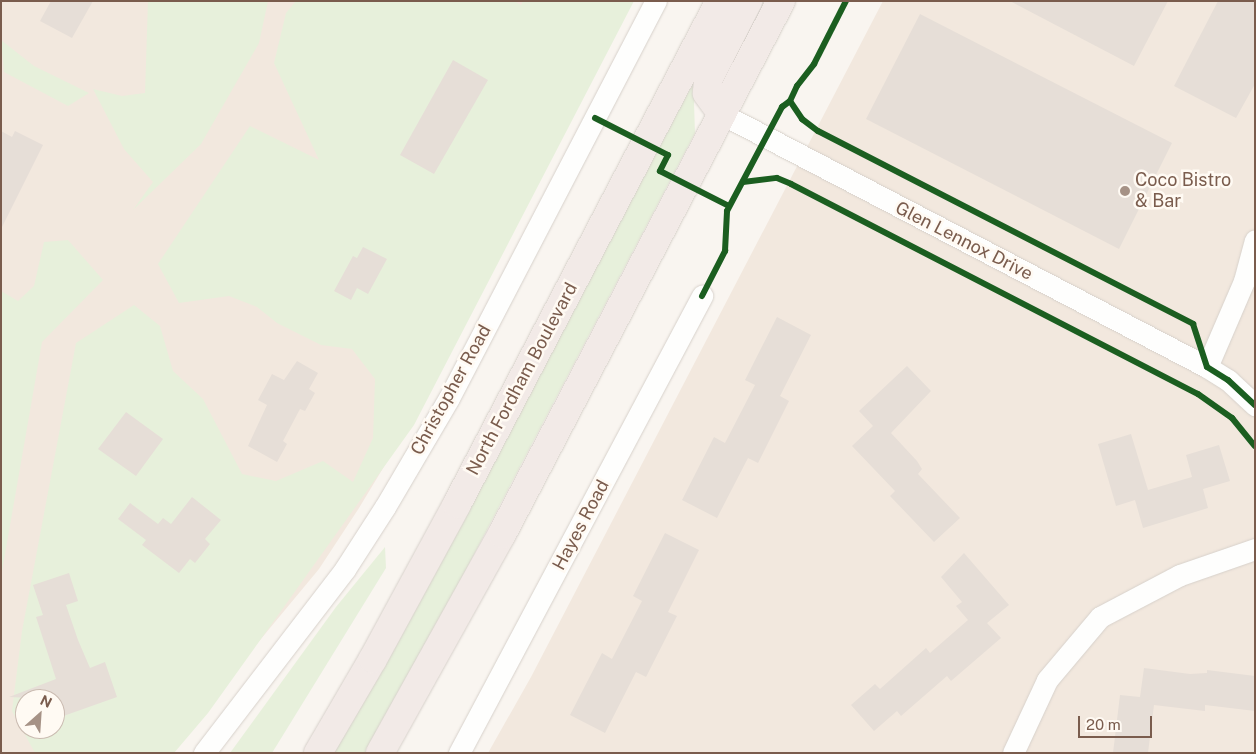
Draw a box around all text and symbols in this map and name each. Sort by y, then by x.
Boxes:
place label: Coco Bistro & Bar [1135,170,1231,212]
marker: Coco Bistro & Bar [1119,185,1131,197]
street label: Glen Lennox Drive [892,197,1036,285]
street label: North Fordham Boulevard [462,279,582,479]
street label: Christopher Road [406,321,496,459]
street label: Hayes Road [548,476,614,574]
north arrow [15,689,65,739]
text: N [38,692,55,711]
scale bar [1081,706,1155,738]
text: 20 m [1086,716,1121,733]

